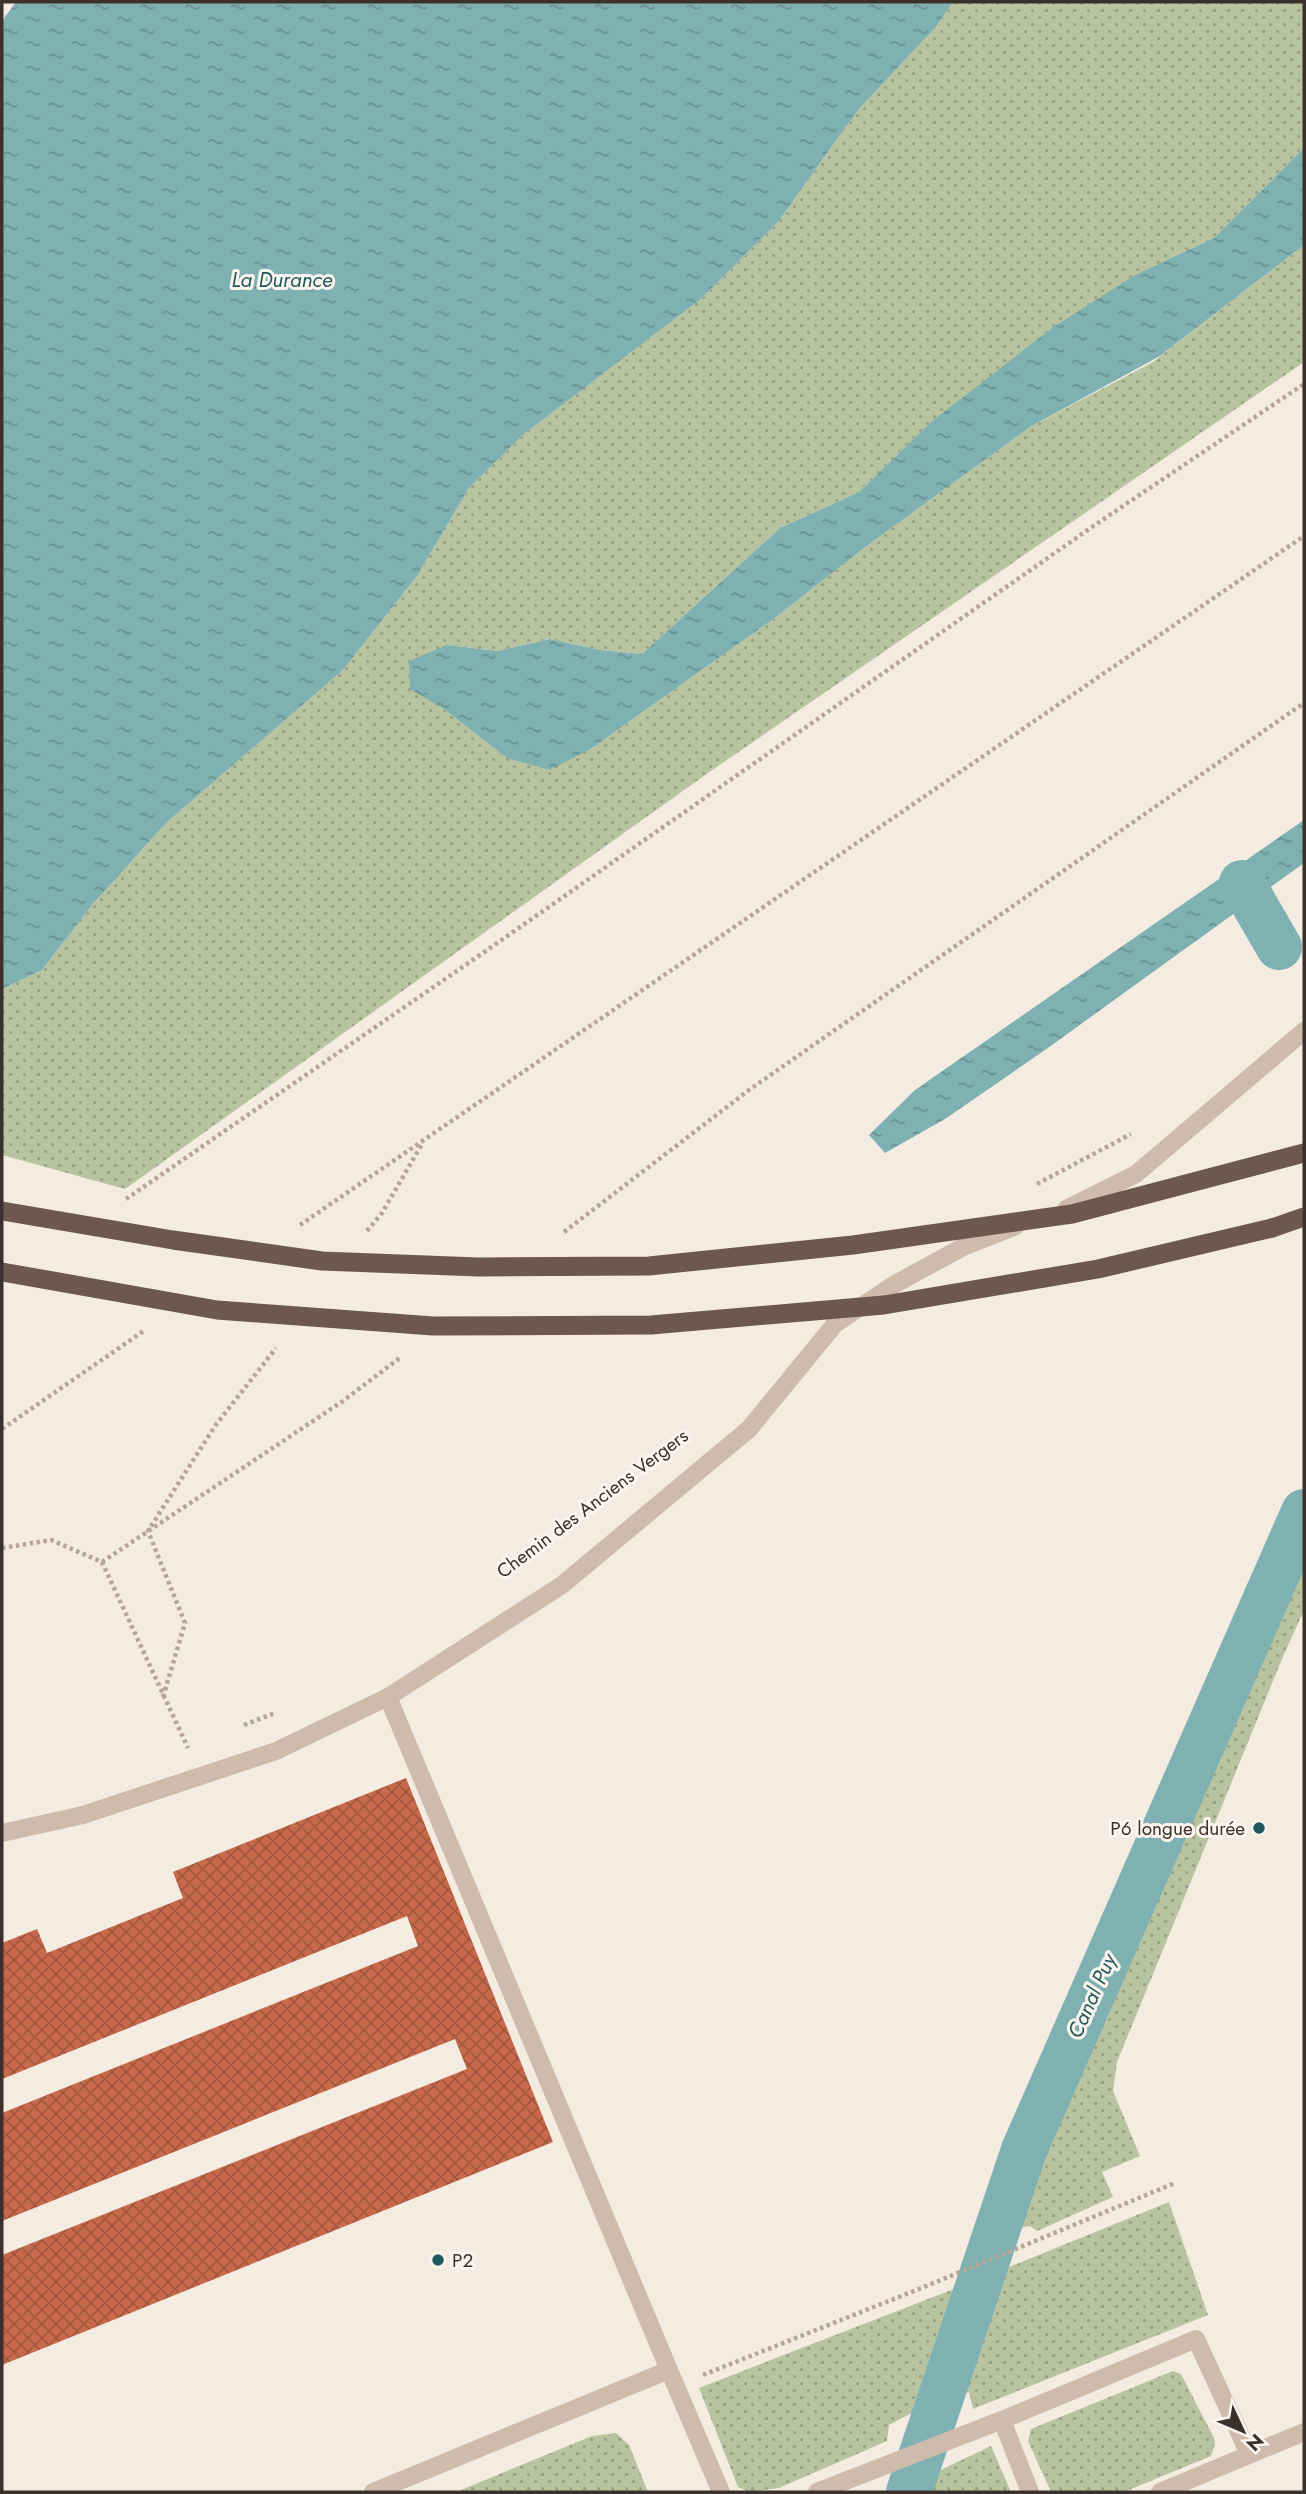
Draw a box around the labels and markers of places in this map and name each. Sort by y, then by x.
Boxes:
place label: P6 longue durée [1110,1815,1245,1842]
marker: P6 longue durée [1251,1820,1267,1836]
place label: P2 [452,2247,473,2274]
marker: P2 [430,2252,446,2268]

